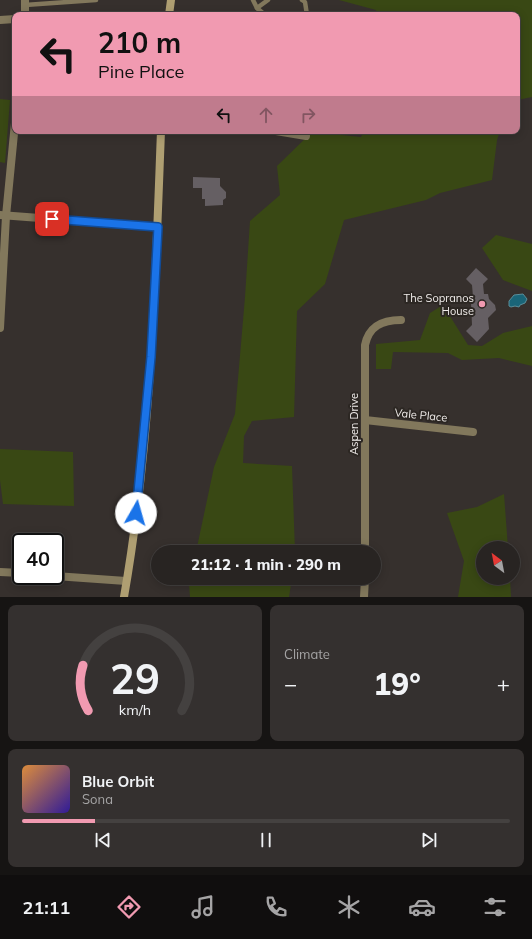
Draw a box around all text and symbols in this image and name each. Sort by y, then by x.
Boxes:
text: 210 m [98,25,181,60]
icon: left [32,28,84,80]
text: Pine Place [98,60,184,83]
icon: left [213,104,235,126]
icon: ahead [255,104,277,126]
icon: right [297,104,319,126]
pin [35,202,69,236]
icon: arrive [41,208,63,230]
place label: The Sopranos House [404,291,474,318]
marker: The Sopranos House [477,299,487,309]
street label: Aspen Drive [347,393,361,455]
street label: Vale Place [394,405,448,425]
position arrow [115,492,157,534]
speed limit sign: 40 [12,533,64,585]
north arrow [476,541,520,585]
map controls [476,541,520,585]
text: 21:12 · 1 min · 290 m [191,555,341,574]
text: Climate [284,646,330,662]
text: 29 [110,652,160,704]
text: 19° [373,665,421,703]
text: − [284,670,297,698]
text: + [497,670,510,698]
text: km/h [119,701,151,719]
text: Blue Orbit [82,772,154,791]
text: Sona [82,791,113,807]
icon: previous [92,829,114,851]
icon: pause [255,829,277,851]
icon: next [418,829,440,851]
icon: directions [115,893,143,921]
icon: music [189,893,217,921]
icon: phone [262,893,290,921]
icon: climate [335,893,363,921]
icon: car [408,893,436,921]
icon: filters [481,893,509,921]
text: 21:11 [23,896,70,919]

